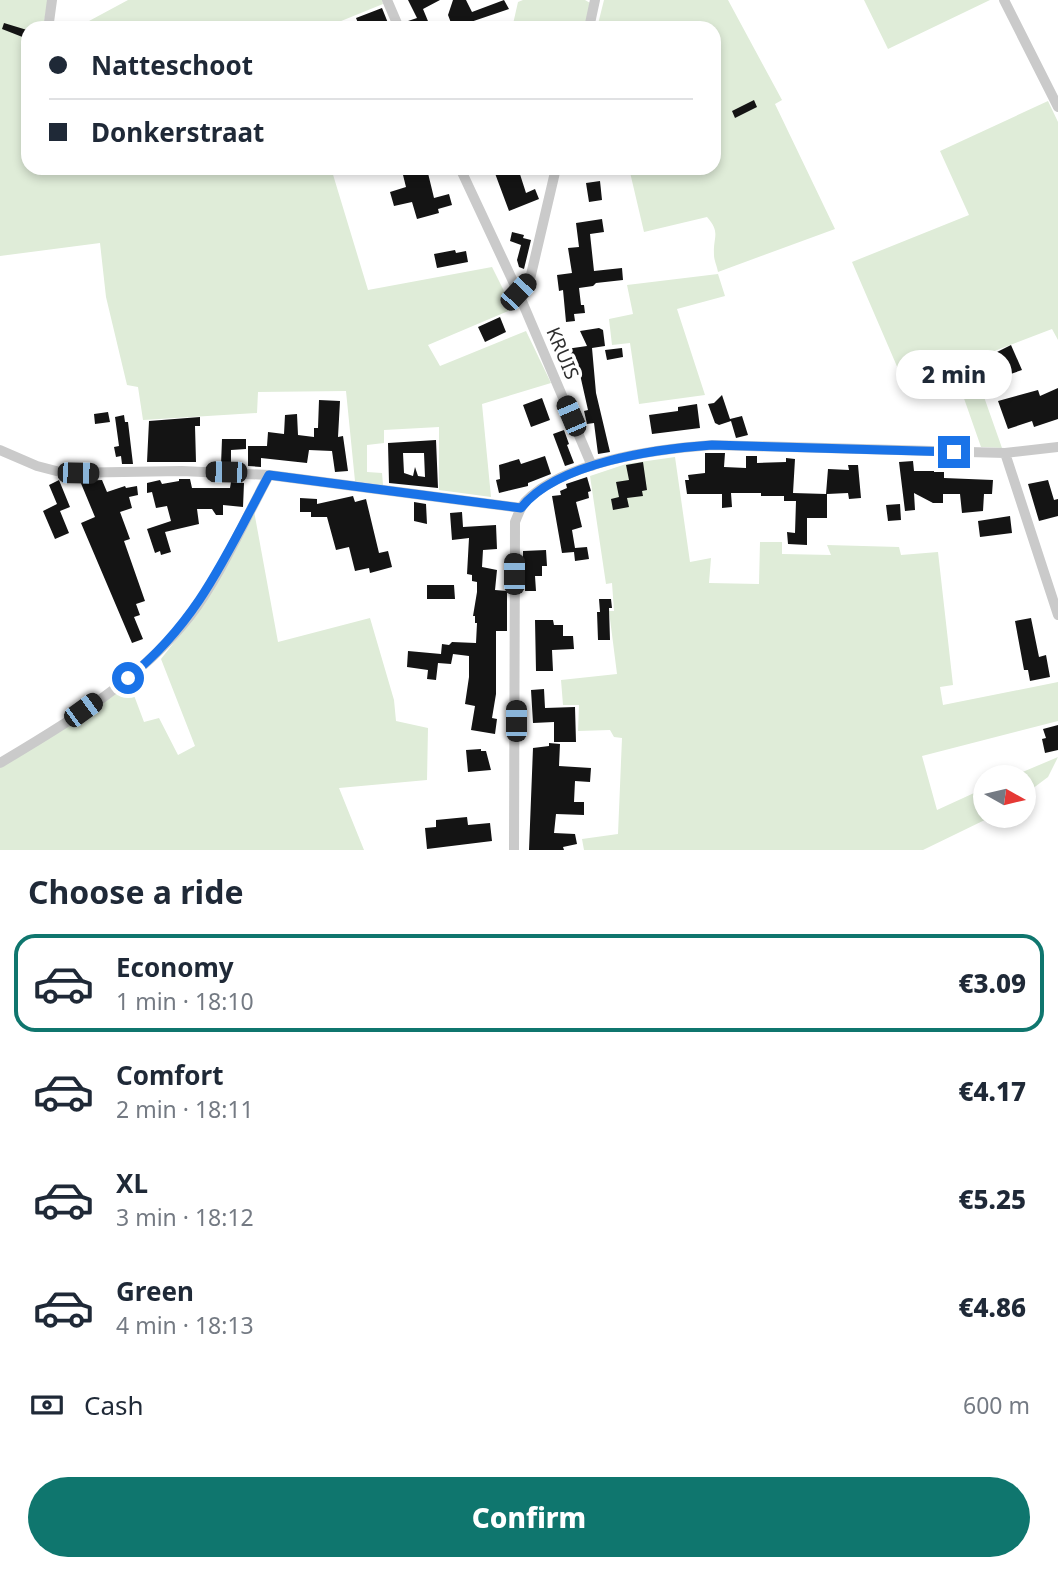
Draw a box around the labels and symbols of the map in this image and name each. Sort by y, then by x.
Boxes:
car [496,269,541,315]
street label: KRUIS [540,323,586,383]
callout: 2 min [896,350,1012,400]
car [554,393,589,439]
route end [938,436,970,468]
car [205,461,248,483]
car [57,462,100,484]
car [504,553,525,595]
route start [112,662,144,694]
car [60,689,107,731]
car [506,700,527,742]
north arrow [973,765,1036,828]

